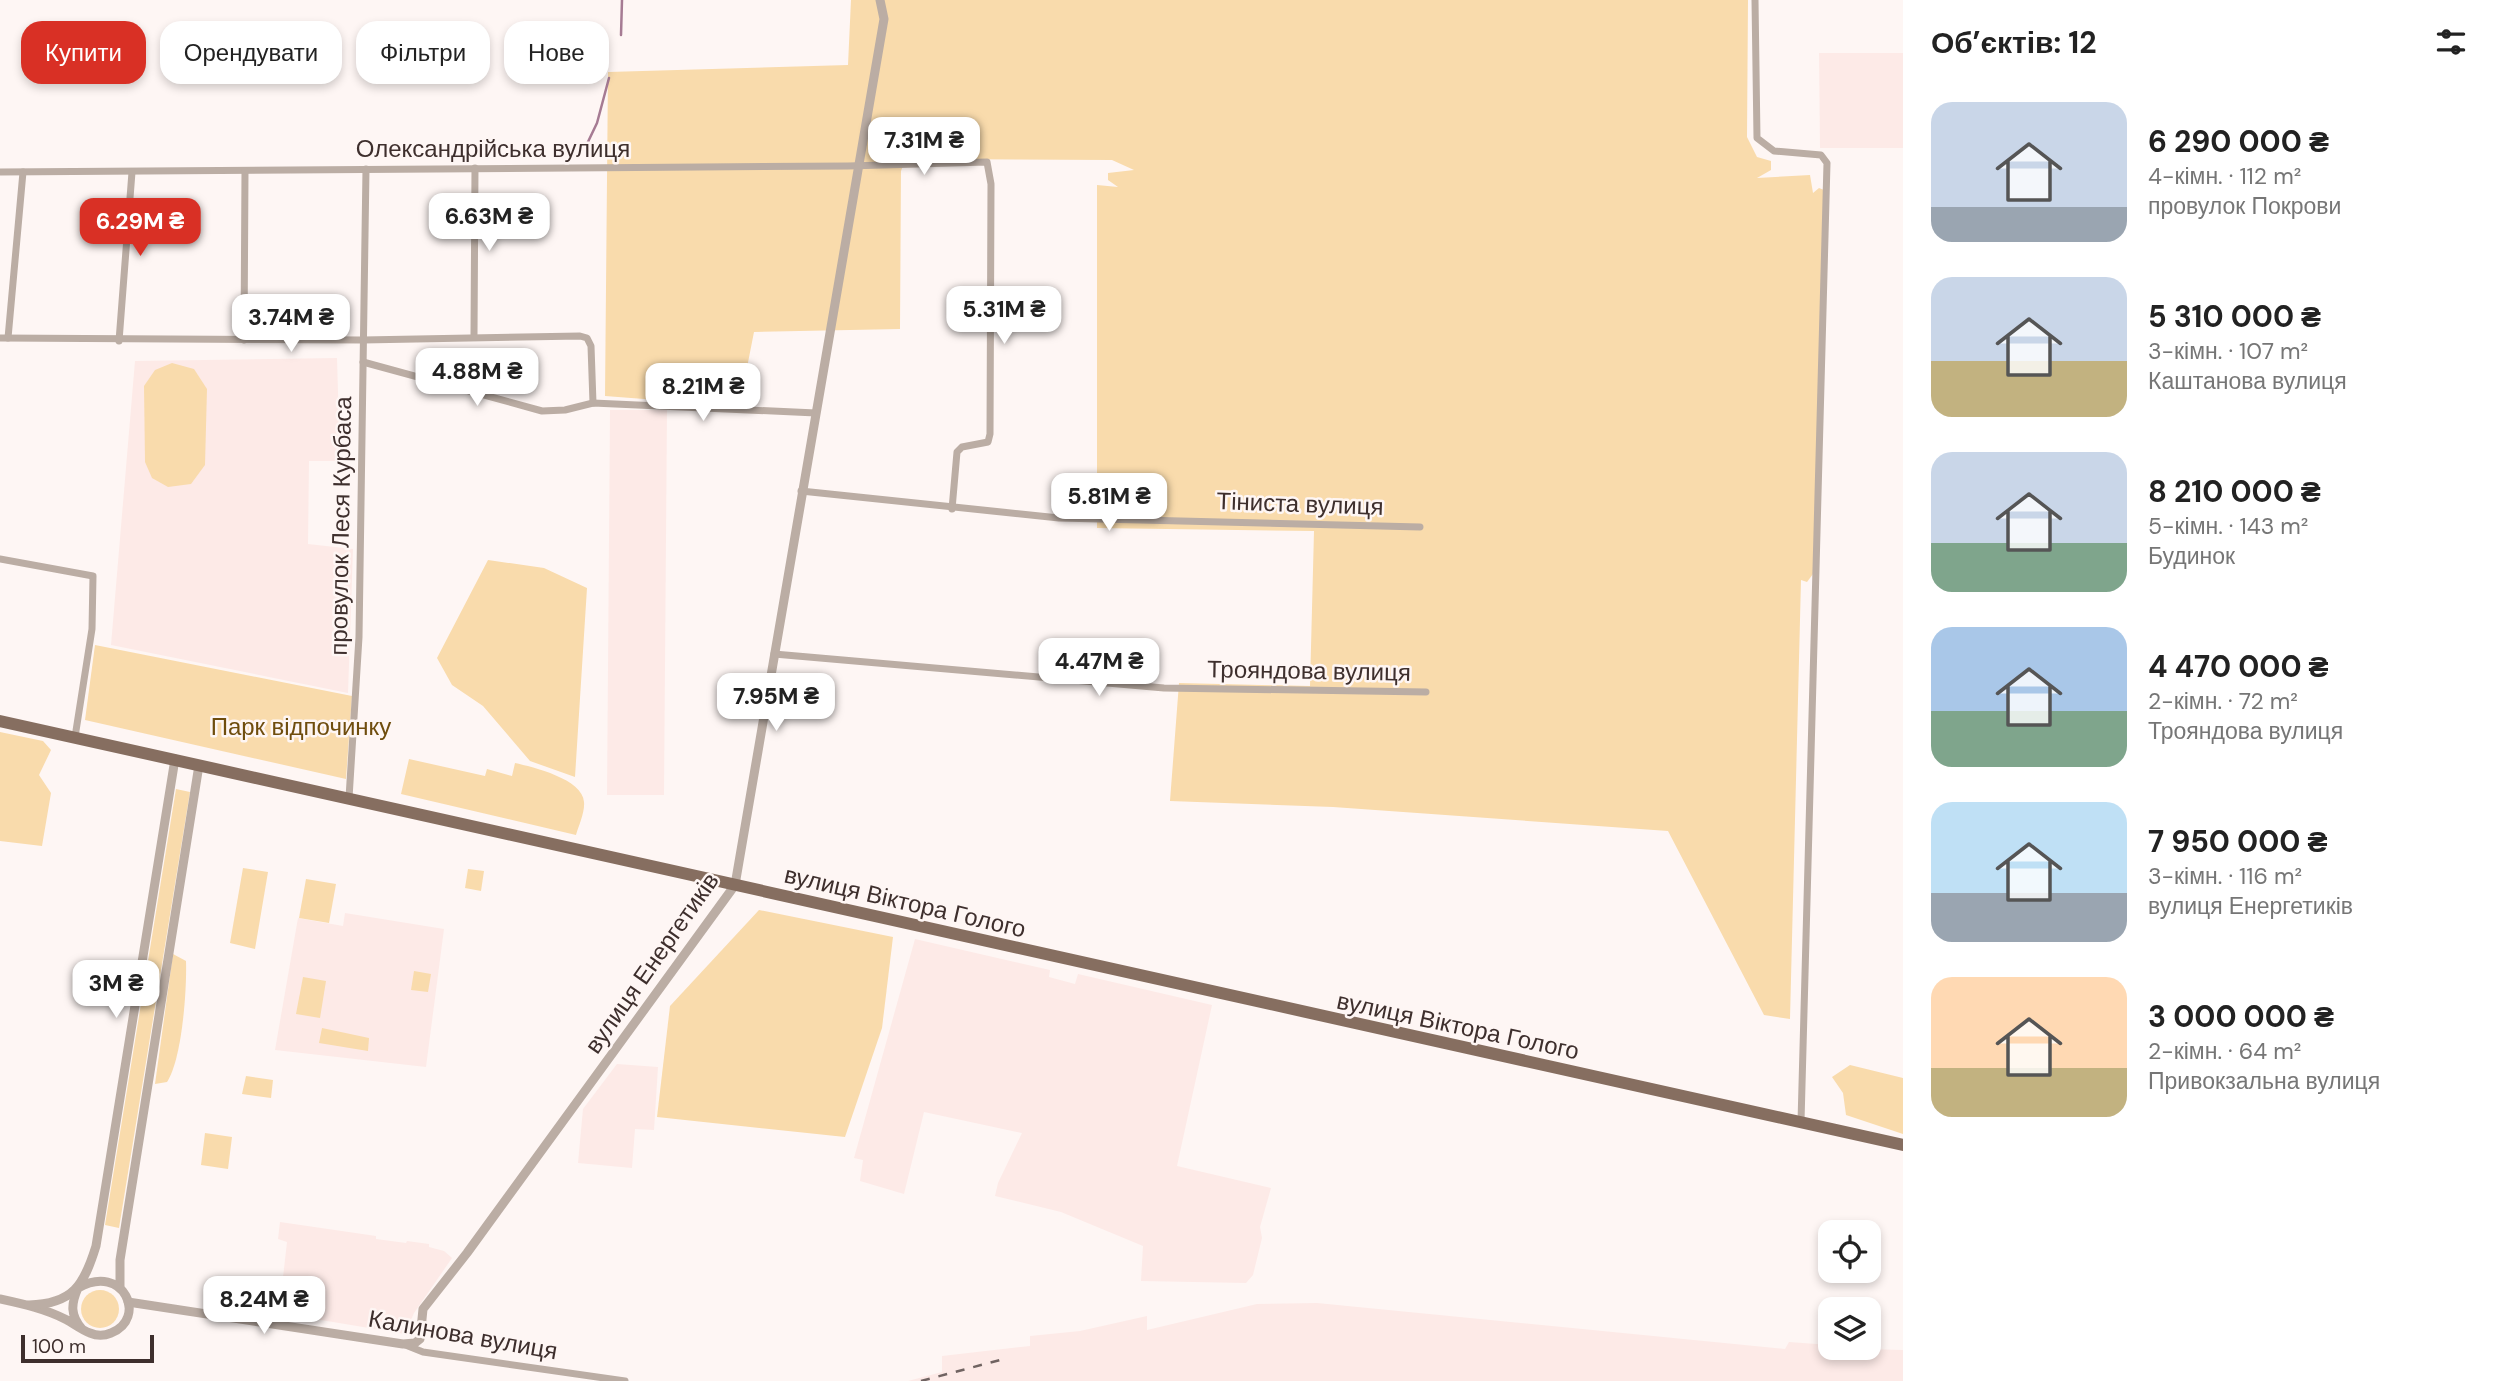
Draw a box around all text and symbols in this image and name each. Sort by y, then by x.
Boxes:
chip: Купити [21,21,146,84]
chip: Орендувати [160,21,342,84]
chip: Фільтри [356,21,490,84]
chip: Нове [504,21,609,84]
text: Об’єктів: 12 [1931,23,2096,62]
icon: filters [2432,23,2470,61]
pin: 7.31M ₴ [859,118,989,177]
text: 6 290 000 ₴ [2148,122,2329,161]
text: 7.31M ₴ [884,125,964,155]
icon: home [1987,130,2071,214]
street label: Олександрійська вулиця [356,133,630,164]
text: 4-кімн. · 112 m² [2148,161,2301,191]
text: провулок Покрови [2148,191,2341,221]
pin: 6.63M ₴ [424,194,554,253]
pin: 6.29M ₴ [75,198,205,258]
text: 6.63M ₴ [445,201,533,231]
text: 6.29M ₴ [96,206,184,236]
pin: 5.31M ₴ [939,286,1069,346]
pin: 3.74M ₴ [226,294,356,354]
text: 5.31M ₴ [962,294,1046,324]
text: 5 310 000 ₴ [2148,297,2321,336]
text: 3.74M ₴ [248,302,334,332]
icon: home [1987,305,2071,389]
text: 3-кімн. · 107 m² [2148,336,2308,366]
pin: 4.88M ₴ [412,348,542,408]
text: 4.88M ₴ [432,356,523,386]
pin: 8.21M ₴ [638,364,768,423]
text: Каштанова вулиця [2148,366,2347,396]
text: 8.21M ₴ [661,371,745,401]
street label: провулок Леся Курбаса [323,395,358,656]
text: 8 210 000 ₴ [2148,472,2321,511]
pin: 5.81M ₴ [1044,474,1174,533]
icon: home [1987,480,2071,564]
text: 5.81M ₴ [1067,481,1151,511]
street label: Тіниста вулиця [1216,485,1384,522]
text: 5-кімн. · 143 m² [2148,511,2308,541]
text: Будинок [2148,541,2235,571]
pin: 4.47M ₴ [1034,638,1164,698]
text: 4.47M ₴ [1054,646,1144,676]
text: 4 470 000 ₴ [2148,647,2329,686]
street label: Трояндова вулиця [1207,653,1411,688]
icon: home [1987,655,2071,739]
pin: 7.95M ₴ [711,674,841,733]
text: 7.95M ₴ [733,681,819,711]
text: 2-кімн. · 72 m² [2148,686,2298,716]
park label: Парк відпочинку [211,711,391,742]
text: Трояндова вулиця [2148,716,2343,746]
text: 7 950 000 ₴ [2148,822,2327,861]
icon: home [1987,830,2071,914]
street label: вулиця Віктора Голого [781,859,1029,944]
text: 3-кімн. · 116 m² [2148,861,2302,891]
street label: вулиця Енергетиків [578,866,726,1059]
text: вулиця Енергетиків [2148,891,2353,921]
pin: 3M ₴ [75,960,157,1020]
text: 3M ₴ [89,968,144,998]
street label: вулиця Віктора Голого [1334,985,1582,1066]
text: 3 000 000 ₴ [2148,997,2334,1036]
icon: home [1987,1005,2071,1089]
text: 2-кімн. · 64 m² [2148,1036,2301,1066]
text: Привокзальна вулиця [2148,1066,2380,1096]
map controls [1818,1220,1881,1360]
button: locate [1818,1220,1881,1283]
pin: 8.24M ₴ [199,1276,329,1336]
text: 8.24M ₴ [219,1284,309,1314]
button: layers [1818,1297,1881,1360]
street label: Калинова вулиця [366,1303,560,1366]
scale bar [21,1332,154,1364]
text: 100 m [32,1334,86,1359]

